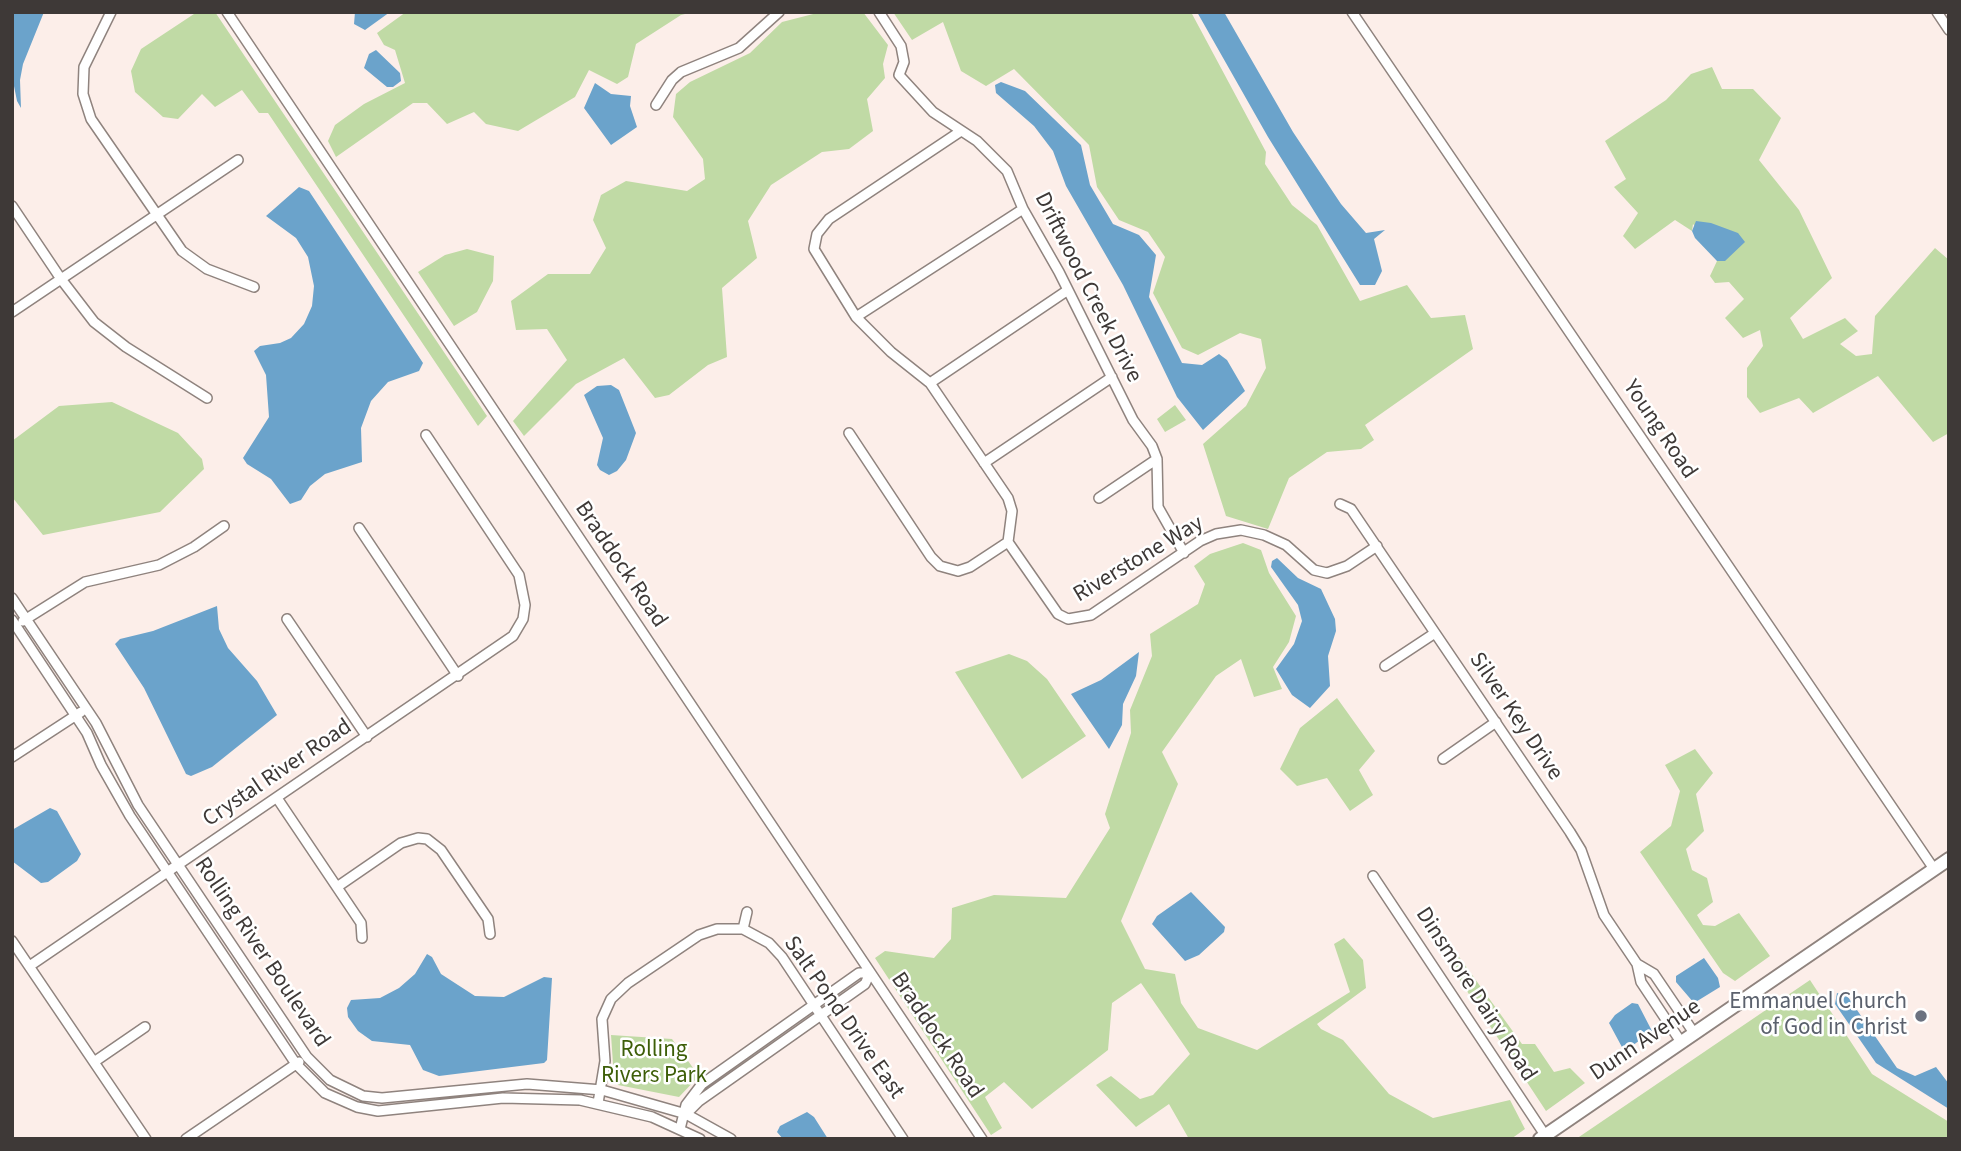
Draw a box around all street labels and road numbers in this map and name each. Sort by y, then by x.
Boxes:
street label: Driftwood Creek Drive [1027,188,1147,388]
street label: Young Road [1616,375,1702,485]
street label: Braddock Road [568,497,672,633]
street label: Riverstone Way [1069,510,1209,610]
street label: Silver Key Drive [1462,648,1568,786]
street label: Crystal River Road [198,714,358,834]
street label: Rolling River Boulevard [187,853,335,1053]
street label: Dinsmore Dairy Road [1408,903,1542,1087]
street label: Salt Pond Drive East [777,931,909,1105]
street label: Braddock Road [884,968,988,1104]
street label: Dunn Avenue [1586,994,1706,1088]

